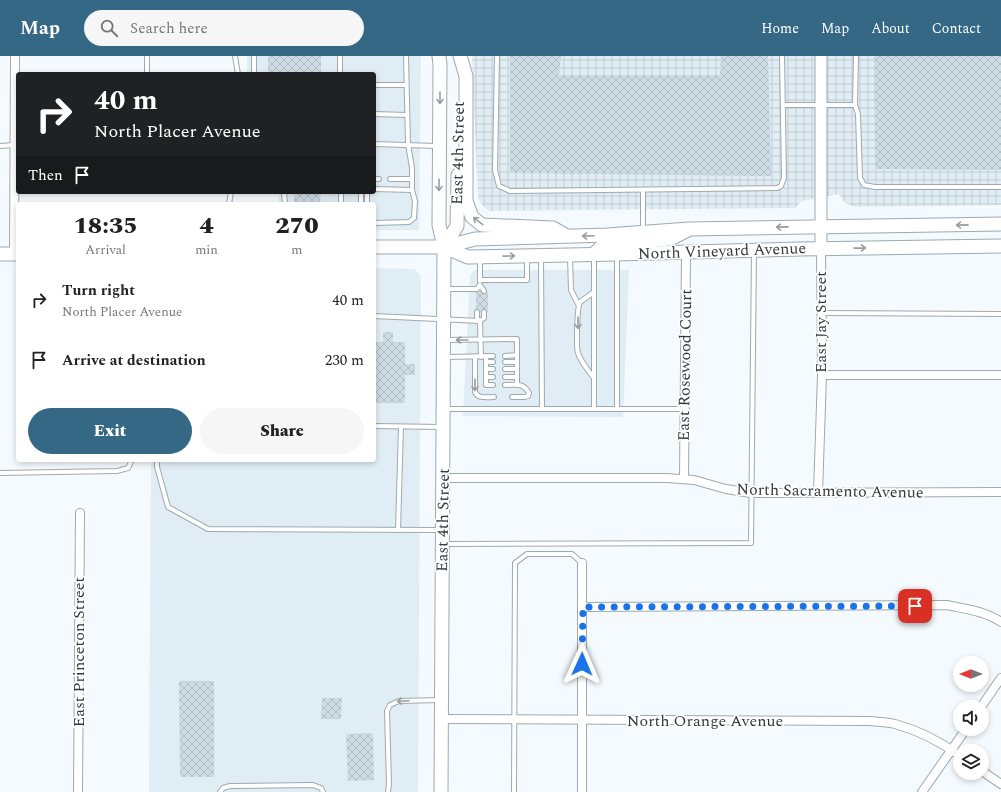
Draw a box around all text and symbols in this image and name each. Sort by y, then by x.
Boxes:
search box [84,10,364,46]
text: Map [20,14,60,43]
icon: search [98,17,120,39]
text: Search here [130,17,208,40]
text: Home [761,18,799,39]
text: Map [821,18,849,39]
text: About [871,18,910,39]
text: Contact [932,18,981,39]
text: 40 m [94,79,158,122]
icon: right [28,88,80,140]
one-way arrow [436,91,444,104]
street label: East 4th Street [445,101,471,205]
text: North Placer Avenue [94,118,261,145]
text: Then [28,164,63,187]
icon: arrive [71,164,93,186]
one-way arrow [435,178,443,191]
text: 18:35 [73,208,138,244]
text: 4 [199,208,214,244]
text: 270 [275,208,319,244]
one-way arrow [472,216,483,225]
one-way arrow [956,221,969,228]
one-way arrow [776,223,789,231]
one-way arrow [582,232,595,240]
street label: North Vineyard Avenue [637,236,807,266]
text: Arrival [85,240,126,260]
text: min [195,240,218,260]
text: m [291,240,303,260]
one-way arrow [853,244,866,252]
one-way arrow [502,252,515,260]
street label: East Jay Street [809,271,833,373]
text: Turn right [62,279,135,302]
street label: East Rosewood Court [672,288,698,441]
icon: right [28,289,50,311]
text: 40 m [332,289,364,312]
text: North Placer Avenue [62,302,182,322]
one-way arrow [574,316,582,329]
one-way arrow [456,336,469,344]
icon: arrive [28,349,50,371]
text: Arrive at destination [62,349,206,372]
text: 230 m [325,349,364,372]
one-way arrow [471,378,479,391]
button: Exit [28,408,192,454]
button: Share [200,408,364,454]
street label: East 4th Street [430,468,456,572]
street label: North Sacramento Avenue [736,477,924,505]
street label: East Princeton Street [67,576,91,727]
pin [898,589,932,623]
icon: arrive [904,595,926,617]
position arrow [561,643,603,685]
north arrow [953,656,989,692]
map controls [953,656,989,780]
one-way arrow [397,698,410,705]
button: sound [953,700,989,736]
street label: North Orange Avenue [627,709,783,733]
button: layers [953,744,989,780]

